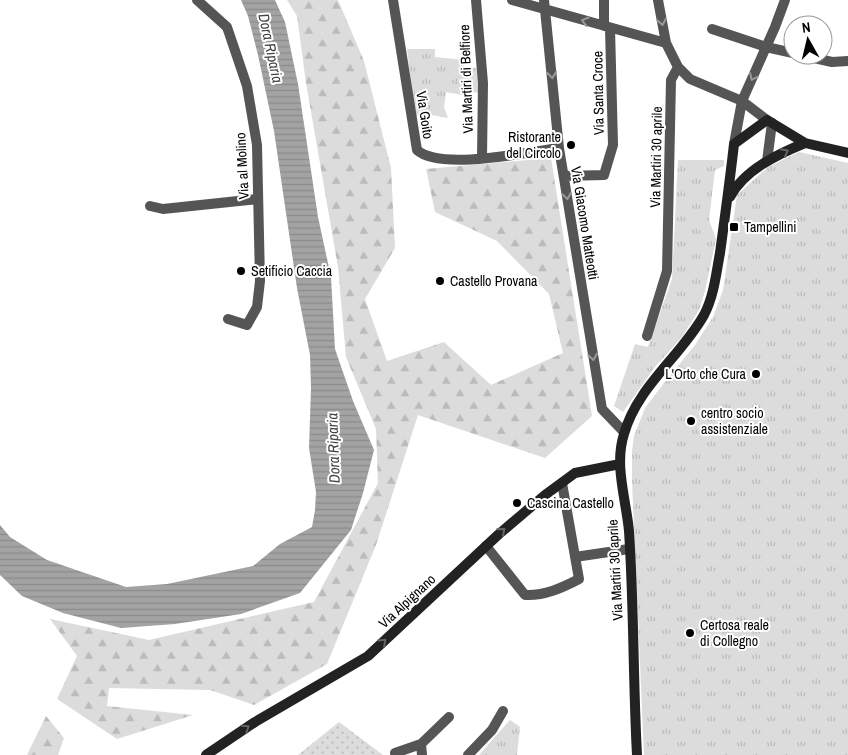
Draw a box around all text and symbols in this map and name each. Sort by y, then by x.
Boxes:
water label: Dora Riparia [253,11,289,85]
north arrow [783,15,833,65]
one-way arrow [581,16,589,27]
one-way arrow [656,17,666,26]
text: N [801,18,812,37]
street label: Via Martiri di Belfiore [455,24,477,134]
street label: Via Santa Croce [588,51,608,135]
one-way arrow [546,72,557,80]
one-way arrow [748,72,759,81]
street label: Via Goito [412,90,438,140]
street label: Via Martiri 30 aprile [646,106,666,208]
place label: Ristorante del Circolo [506,128,561,162]
street label: Via al Molino [231,132,253,200]
marker: Ristorante del Circolo [565,139,577,151]
one-way arrow [780,148,789,158]
street label: Via Giacomo Matteotti [567,165,603,281]
one-way arrow [561,193,572,201]
place label: Tampellini [744,218,797,236]
marker: Tampellini [728,221,740,233]
place label: Setificio Caccia [251,262,333,280]
marker: Setificio Caccia [235,265,247,277]
place label: Castello Provana [450,272,538,290]
marker: Castello Provana [434,275,446,287]
one-way arrow [588,352,598,361]
place label: L'Orto che Cura [665,365,747,383]
marker: L'Orto che Cura [750,368,762,380]
place label: centro socio assistenziale [701,404,768,438]
water label: Dora Riparia [321,412,345,484]
marker: centro socio assistenziale [685,415,697,427]
place label: Cascina Castello [527,494,614,512]
marker: Cascina Castello [511,497,523,509]
street label: Via Martiri 30 aprile [603,519,627,621]
one-way arrow [497,528,506,537]
street label: Via Alpignano [375,570,439,632]
place label: Certosa reale di Collegno [700,616,769,650]
marker: Certosa reale di Collegno [684,627,696,639]
one-way arrow [378,639,387,648]
one-way arrow [240,725,250,734]

